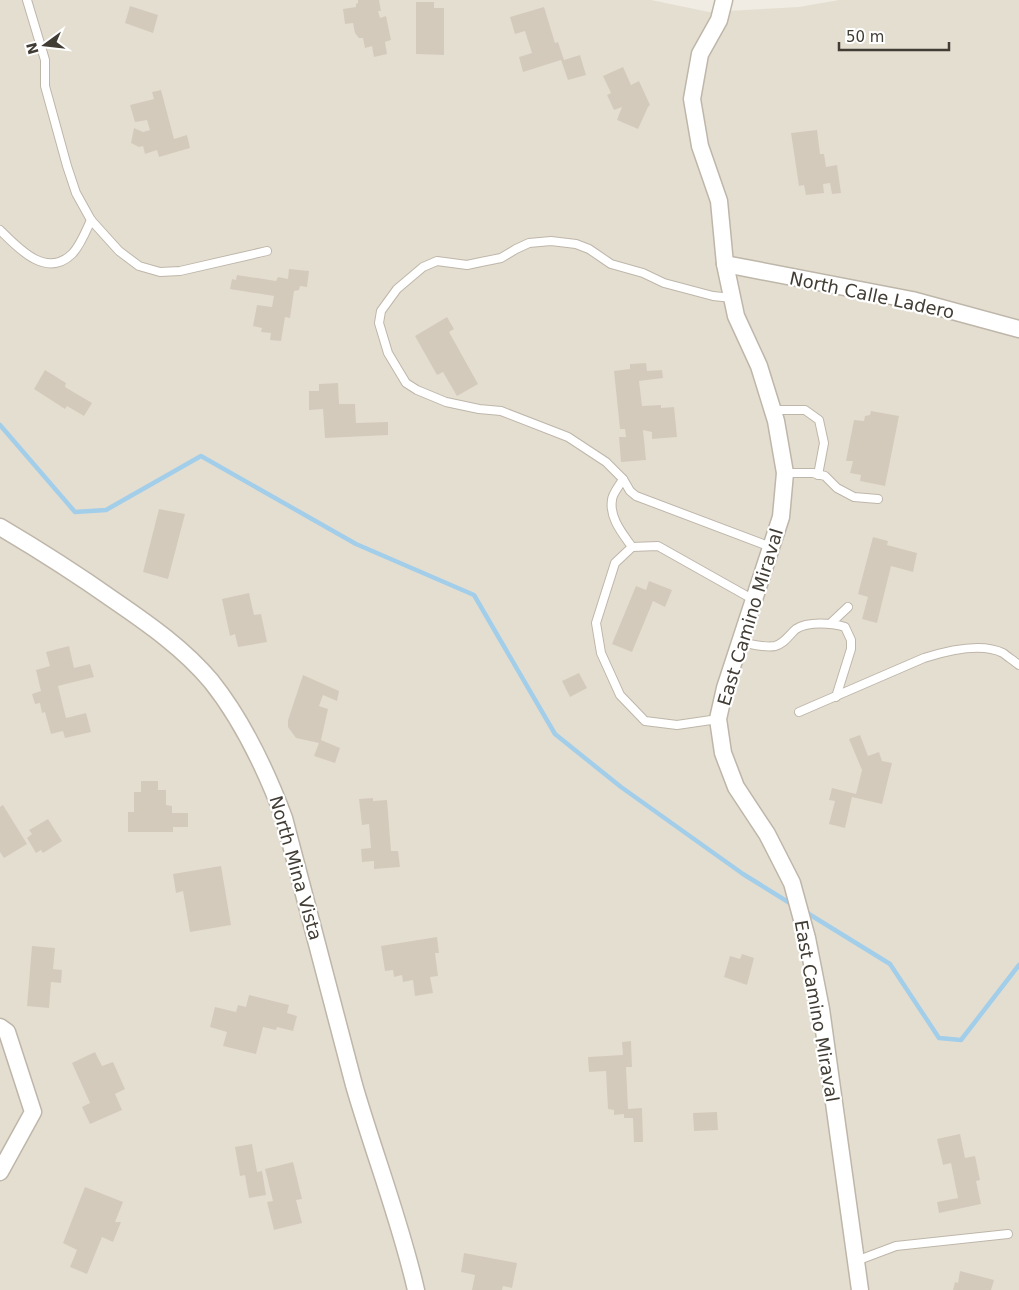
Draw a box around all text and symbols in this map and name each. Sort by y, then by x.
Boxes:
north arrow [20,20,70,70]
scale bar [839,20,949,52]
text: 50 m [846,28,884,46]
text: N [23,41,42,56]
street label: North Calle Ladero [788,267,956,323]
street label: East Camino Miraval [713,526,787,708]
street label: North Mina Vista [265,793,327,943]
street label: East Camino Miraval [791,918,843,1104]

